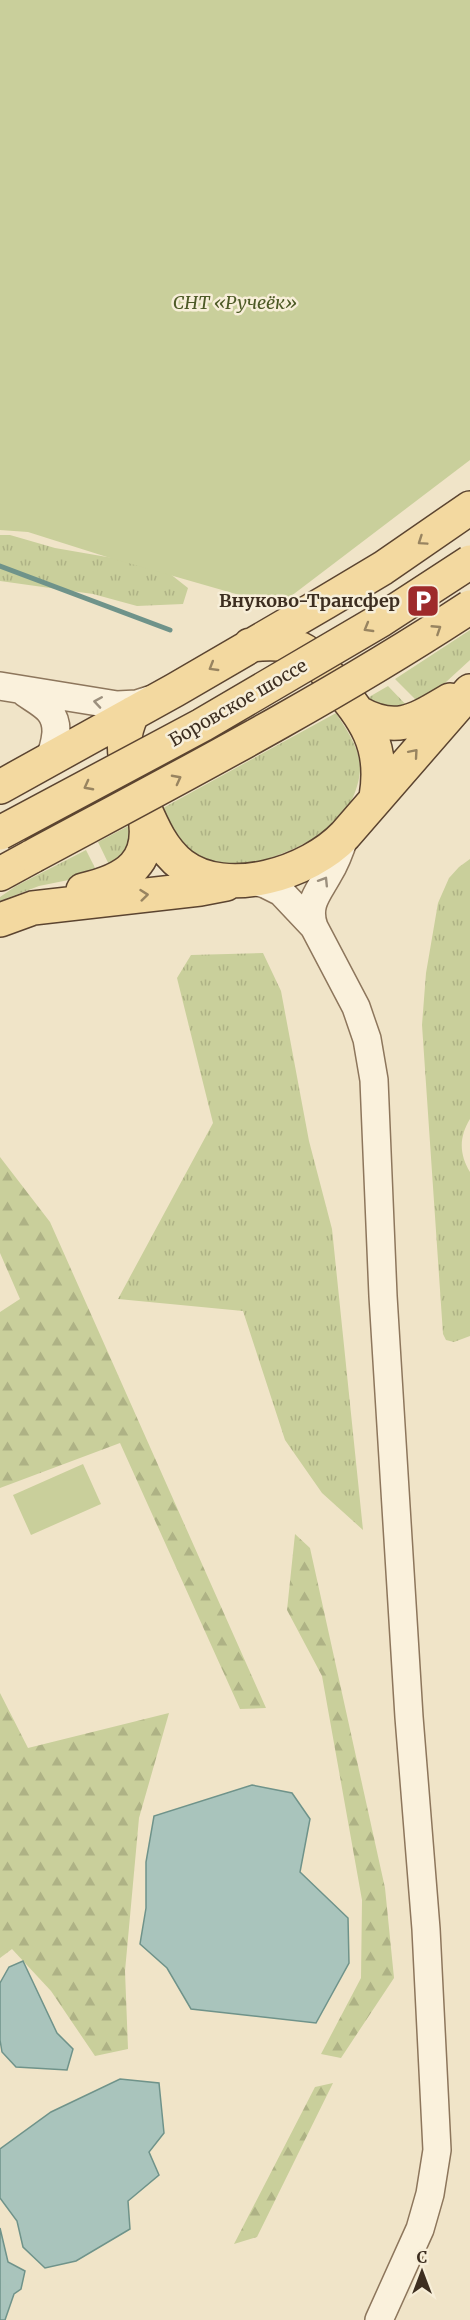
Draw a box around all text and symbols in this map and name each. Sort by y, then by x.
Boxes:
park label: СНТ «Ручеёк» [173,291,297,314]
one-way arrow [417,534,428,545]
parking icon: Внуково-Трансфер [405,583,441,619]
place label: Внуково-Трансфер [219,589,400,612]
one-way arrow [364,621,374,632]
one-way arrow [430,625,441,636]
street label: Боровское шоссе [164,654,311,752]
one-way arrow [209,660,219,671]
one-way arrow [94,697,103,709]
one-way arrow [407,749,418,760]
one-way arrow [171,775,181,786]
one-way arrow [84,779,95,790]
one-way arrow [317,877,329,887]
one-way arrow [139,890,148,902]
north arrow [392,2242,452,2302]
text: С [417,2247,427,2267]

